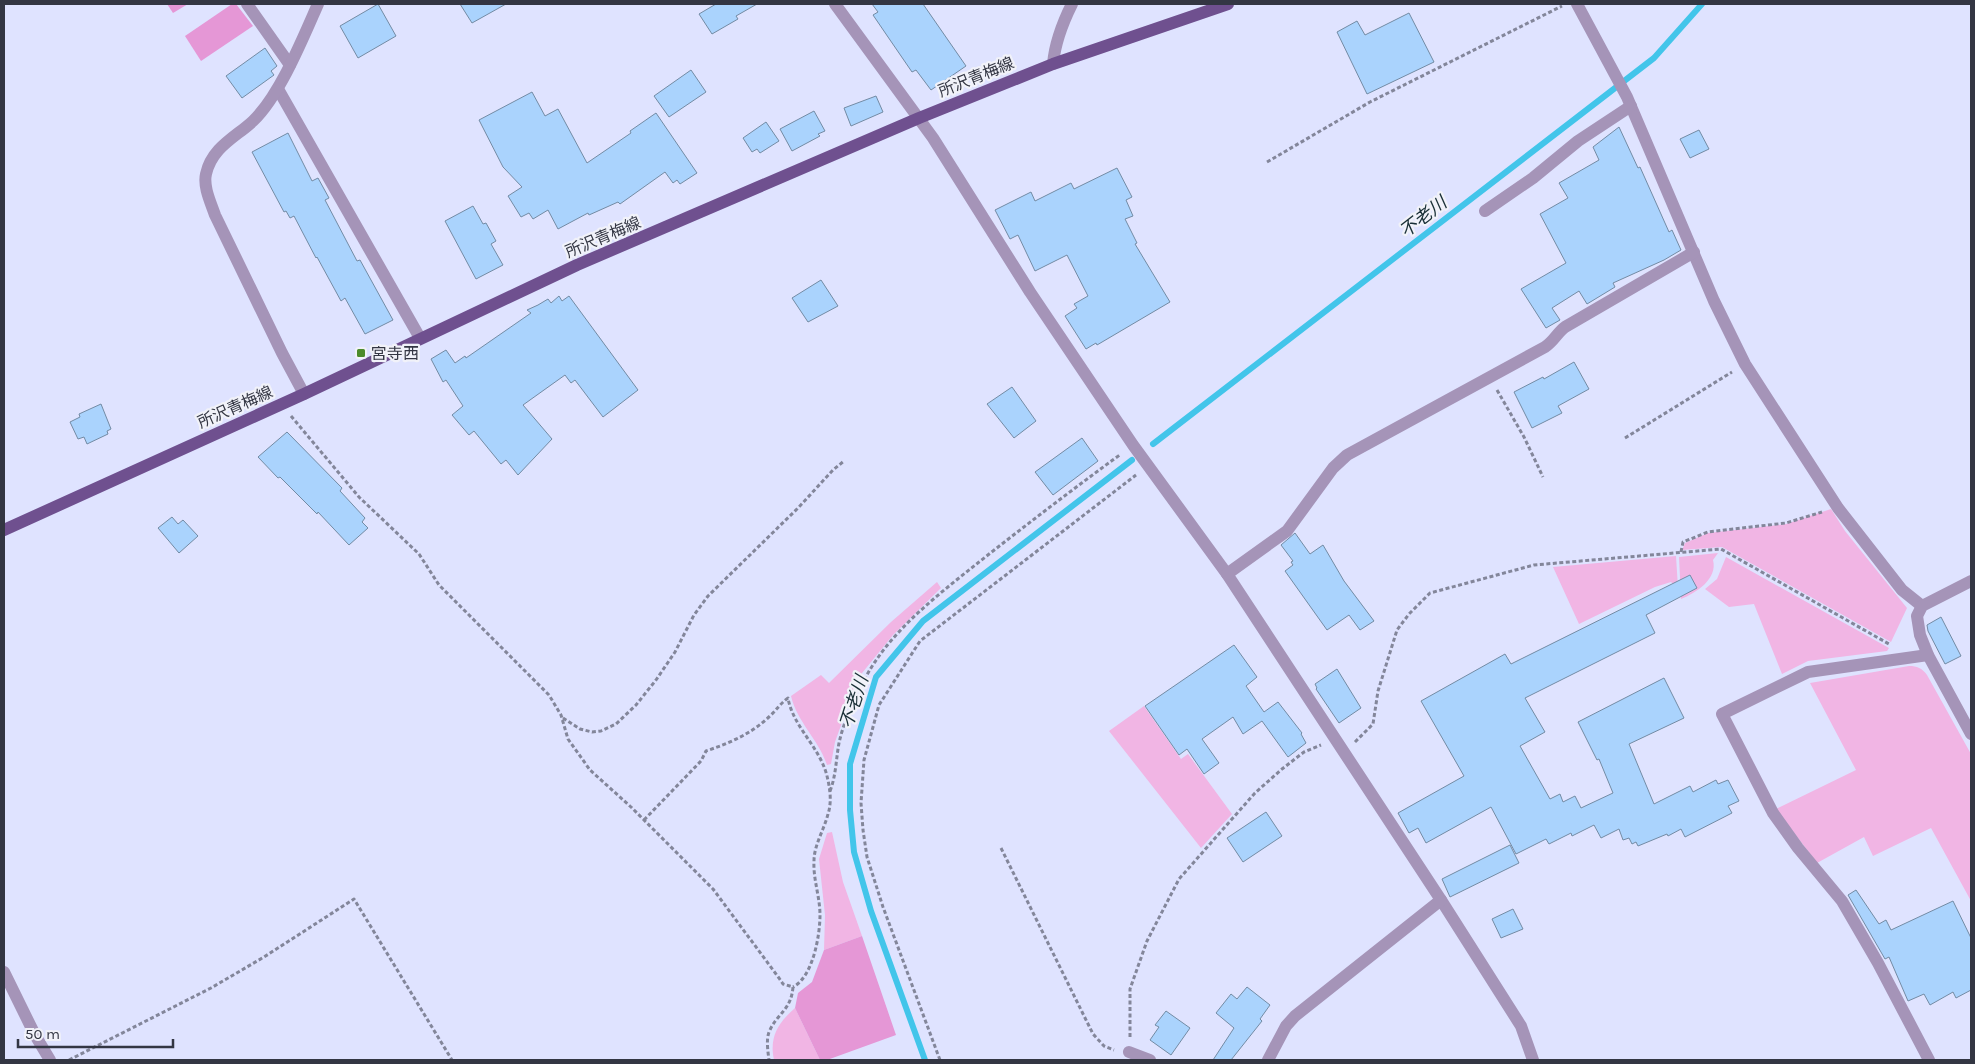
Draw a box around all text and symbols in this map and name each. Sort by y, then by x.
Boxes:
street label: 所沢青梅線 [935,53,1017,101]
water label: 不老川 [1395,190,1453,242]
street label: 所沢青梅線 [562,213,644,261]
place label: 宮寺西 [371,344,419,363]
marker: 宮寺西 [355,347,367,359]
street label: 所沢青梅線 [195,382,275,432]
water label: 不老川 [835,671,873,731]
scale bar [18,1016,172,1048]
text: 50 m [25,1025,60,1043]

